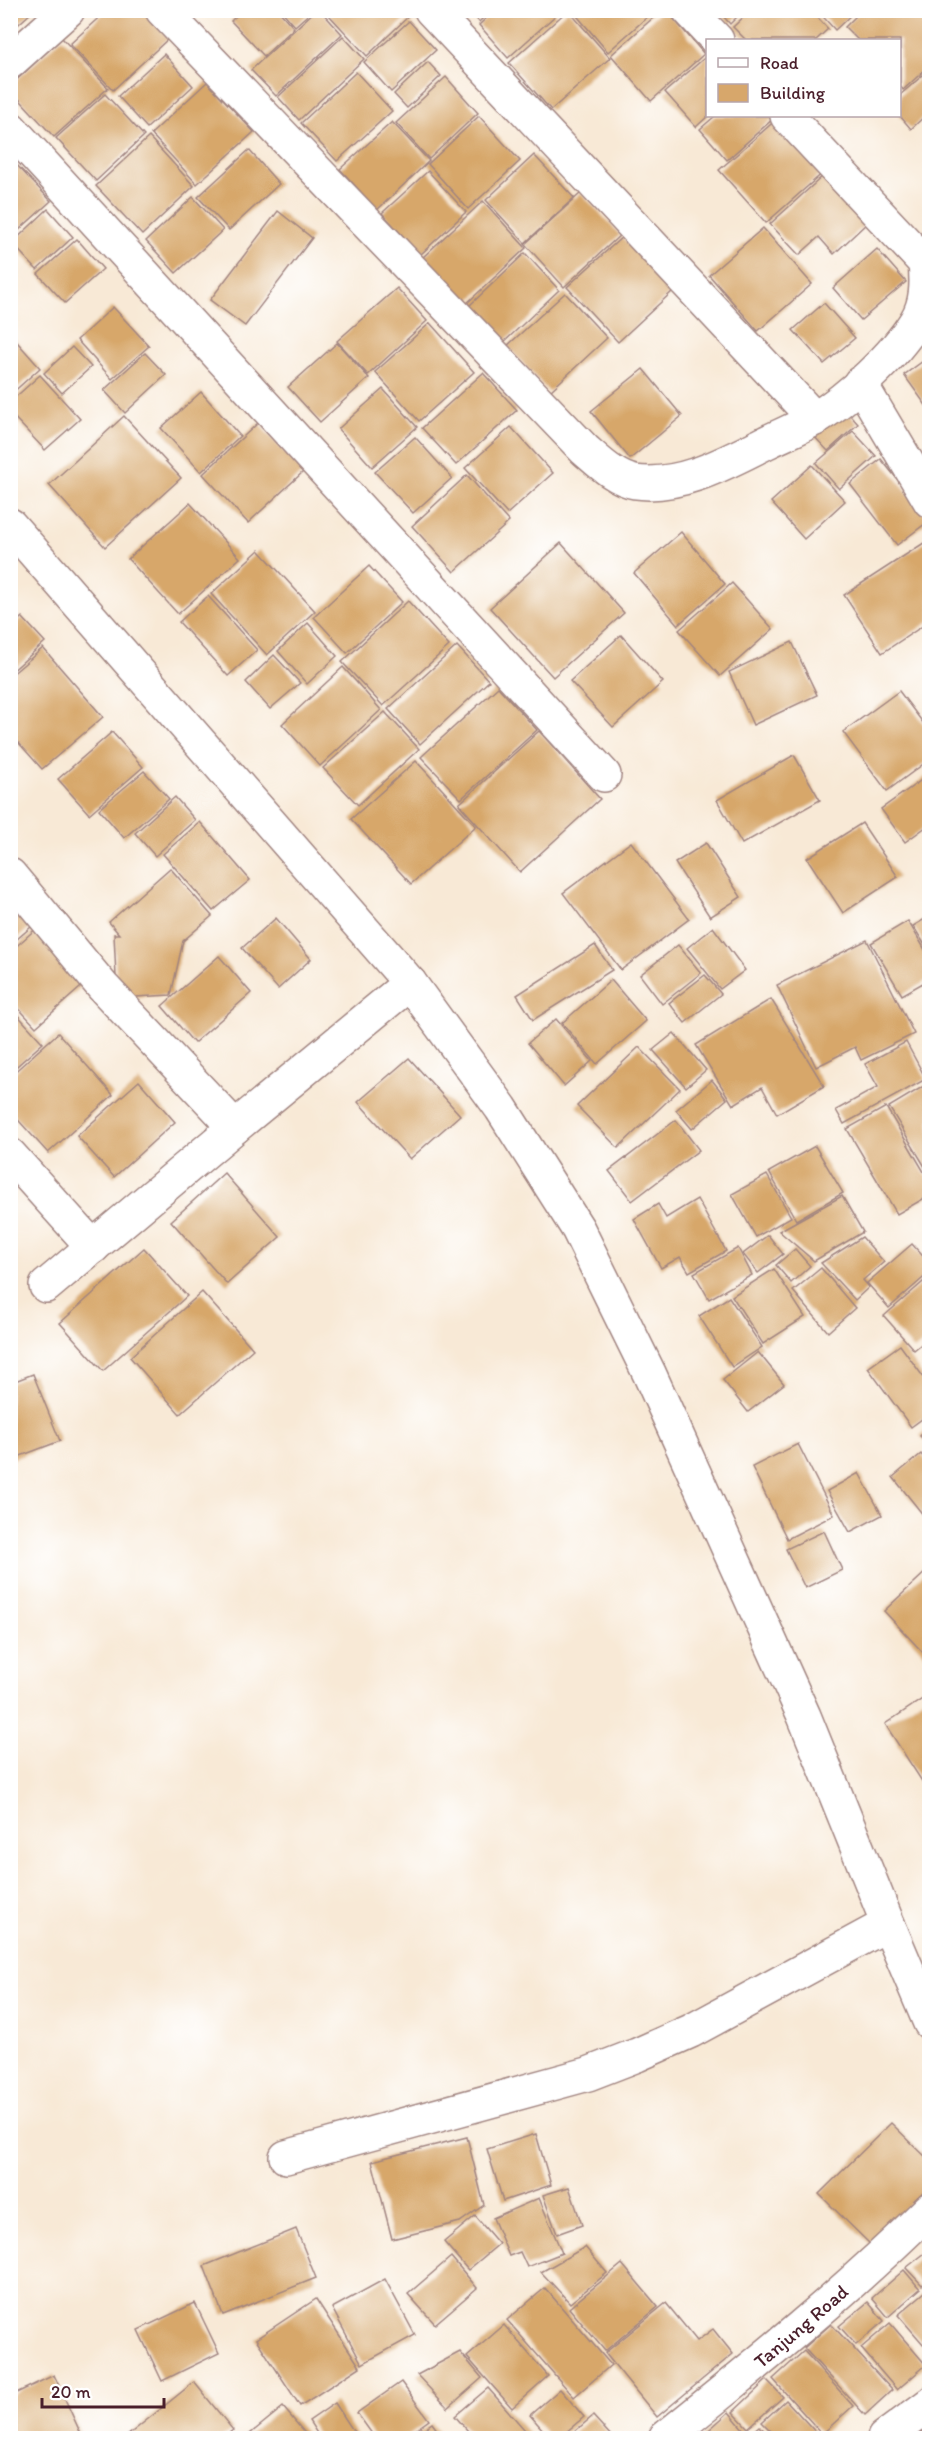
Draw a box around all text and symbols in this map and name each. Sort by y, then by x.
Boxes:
legend [706,39,901,117]
text: Road [760,52,799,74]
text: Building [760,82,826,104]
street label: Tanjung Road [749,2279,853,2373]
scale bar [42,2371,164,2409]
text: 20 m [51,2381,91,2403]

